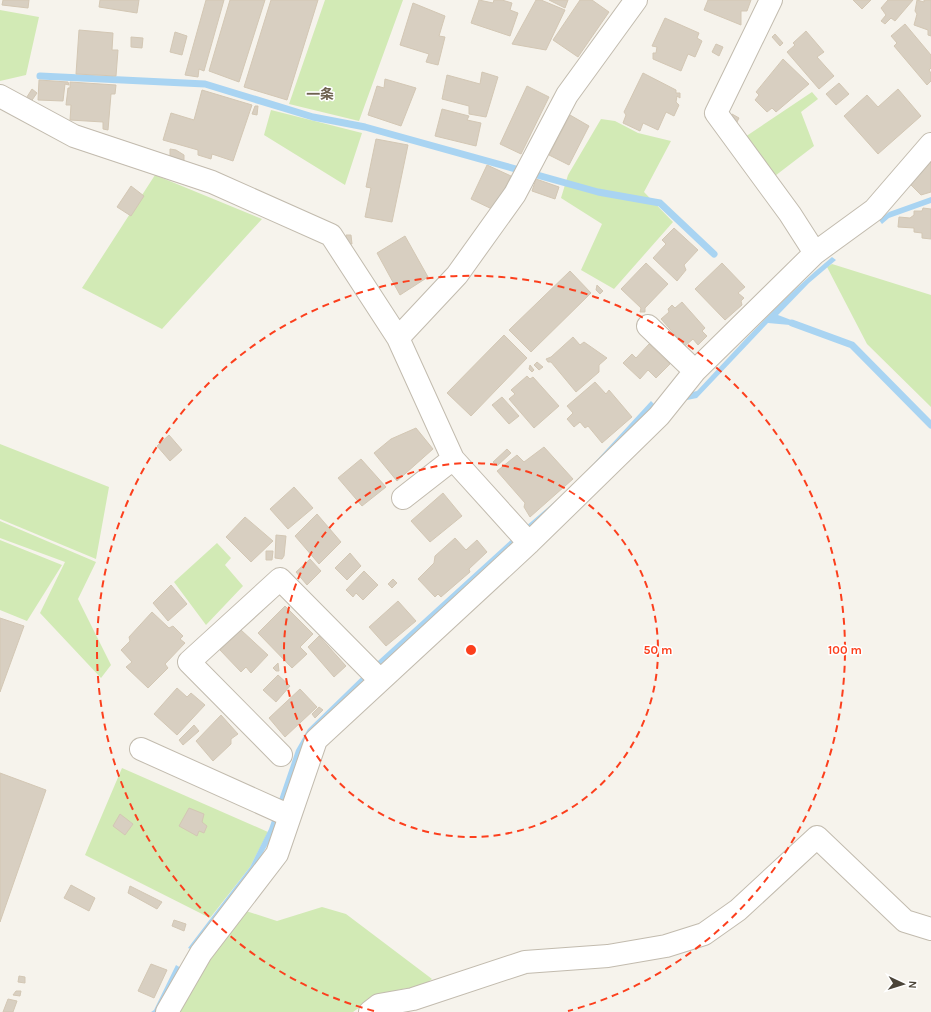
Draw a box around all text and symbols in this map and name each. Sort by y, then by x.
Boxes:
district label: 一条 [306,86,334,103]
centre of rings [464,643,478,657]
text: 50 m [644,643,673,657]
text: 100 m [828,643,862,657]
north arrow [883,964,923,1004]
text: N [906,980,919,989]

